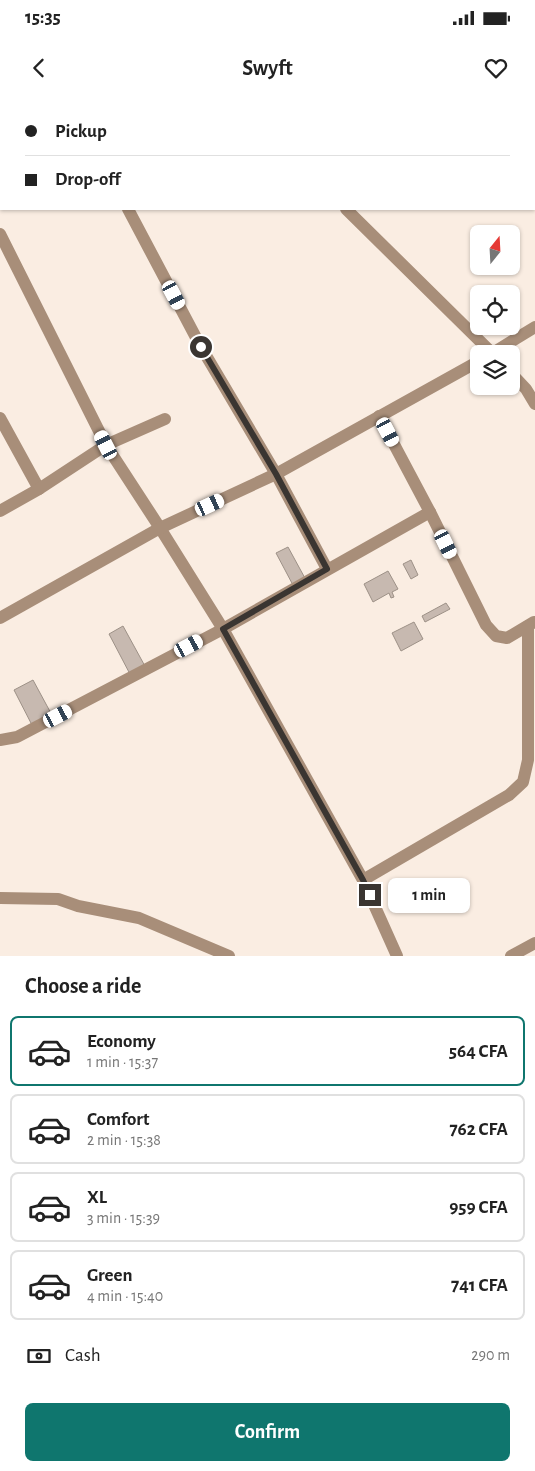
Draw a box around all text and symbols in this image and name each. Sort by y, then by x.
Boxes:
text: 15:35 [25,8,61,27]
icon: back [25,54,53,82]
icon: heart [482,54,510,82]
text: Swyft [242,57,293,79]
text: Pickup [55,122,107,141]
text: Drop-off [55,170,120,189]
north arrow [470,225,520,275]
map controls [470,225,520,395]
car [160,278,187,312]
button: locate [470,285,520,335]
route start [190,336,212,358]
button: layers [470,345,520,395]
car [374,415,401,449]
car [92,428,119,462]
car [193,492,226,518]
car [432,527,459,561]
car [172,632,205,660]
car [41,703,74,729]
callout: 1 min [388,878,470,912]
route end [359,884,381,906]
text: 1 min [412,887,446,903]
text: Choose a ride [25,975,141,997]
icon: car [27,1029,72,1074]
text: Economy [87,1032,156,1051]
text: 564 CFA [449,1042,508,1061]
text: 1 min · 15:37 [87,1054,158,1070]
icon: car [27,1107,72,1152]
text: Comfort [87,1110,149,1129]
text: 762 CFA [449,1120,508,1139]
text: 2 min · 15:38 [87,1132,161,1148]
icon: car [27,1185,72,1230]
text: XL [87,1188,107,1207]
text: 959 CFA [449,1198,508,1217]
text: 3 min · 15:39 [87,1210,160,1226]
icon: car [27,1263,72,1308]
text: Green [87,1266,133,1285]
text: 741 CFA [451,1276,508,1295]
text: 4 min · 15:40 [87,1288,163,1304]
icon: cash [25,1342,53,1370]
text: Cash [65,1346,101,1365]
text: 290 m [471,1347,510,1363]
button: Confirm [25,1403,510,1461]

